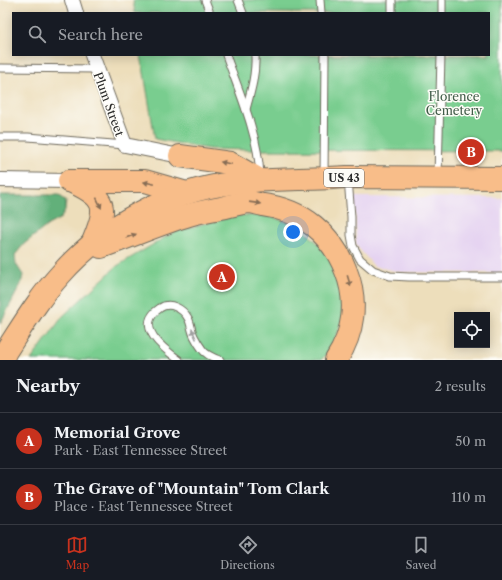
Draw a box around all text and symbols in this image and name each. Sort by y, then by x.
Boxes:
search box [12,12,490,56]
icon: search [26,23,48,45]
text: Search here [58,25,143,44]
street label: Plum Street [90,70,128,139]
park label: Florence Cemetery [426,89,483,118]
pin: B [458,137,484,167]
one-way arrow [219,159,232,165]
road number: US 43 [324,169,364,187]
one-way arrow [143,179,156,185]
one-way arrow [96,197,102,209]
one-way arrow [249,200,262,207]
your location [283,222,303,242]
one-way arrow [125,233,137,239]
pin: A [209,262,235,292]
one-way arrow [346,275,352,287]
map controls [454,312,490,348]
button: locate [454,312,490,348]
one-way arrow [190,327,196,339]
text: Nearby [16,376,80,396]
text: 2 results [435,378,486,394]
text: Memorial Grove [54,423,180,442]
text: A [24,433,34,449]
text: 50 m [455,433,486,449]
text: Park · East Tennessee Street [54,442,227,458]
text: The Grave of "Mountain" Tom Clark [54,479,329,498]
text: B [24,489,34,505]
text: 110 m [451,489,486,505]
text: Place · East Tennessee Street [54,498,233,514]
tab: Map [66,534,89,572]
tab: Directions [220,534,275,572]
tab: Saved [406,534,436,572]

